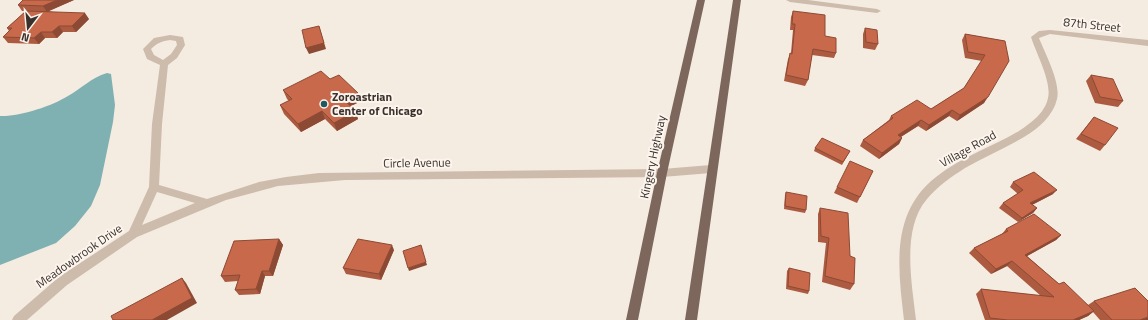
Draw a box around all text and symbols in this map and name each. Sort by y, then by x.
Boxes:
north arrow [8,8,48,48]
street label: 87th Street [1062,12,1122,37]
text: N [19,29,31,46]
place label: Zoroastrian Center of Chicago [332,87,423,120]
marker: Zoroastrian Center of Chicago [319,99,329,109]
street label: Kingery Highway [634,113,671,200]
street label: Village Road [936,125,999,172]
street label: Circle Avenue [383,152,451,173]
street label: Meadowbrook Drive [32,219,126,292]

